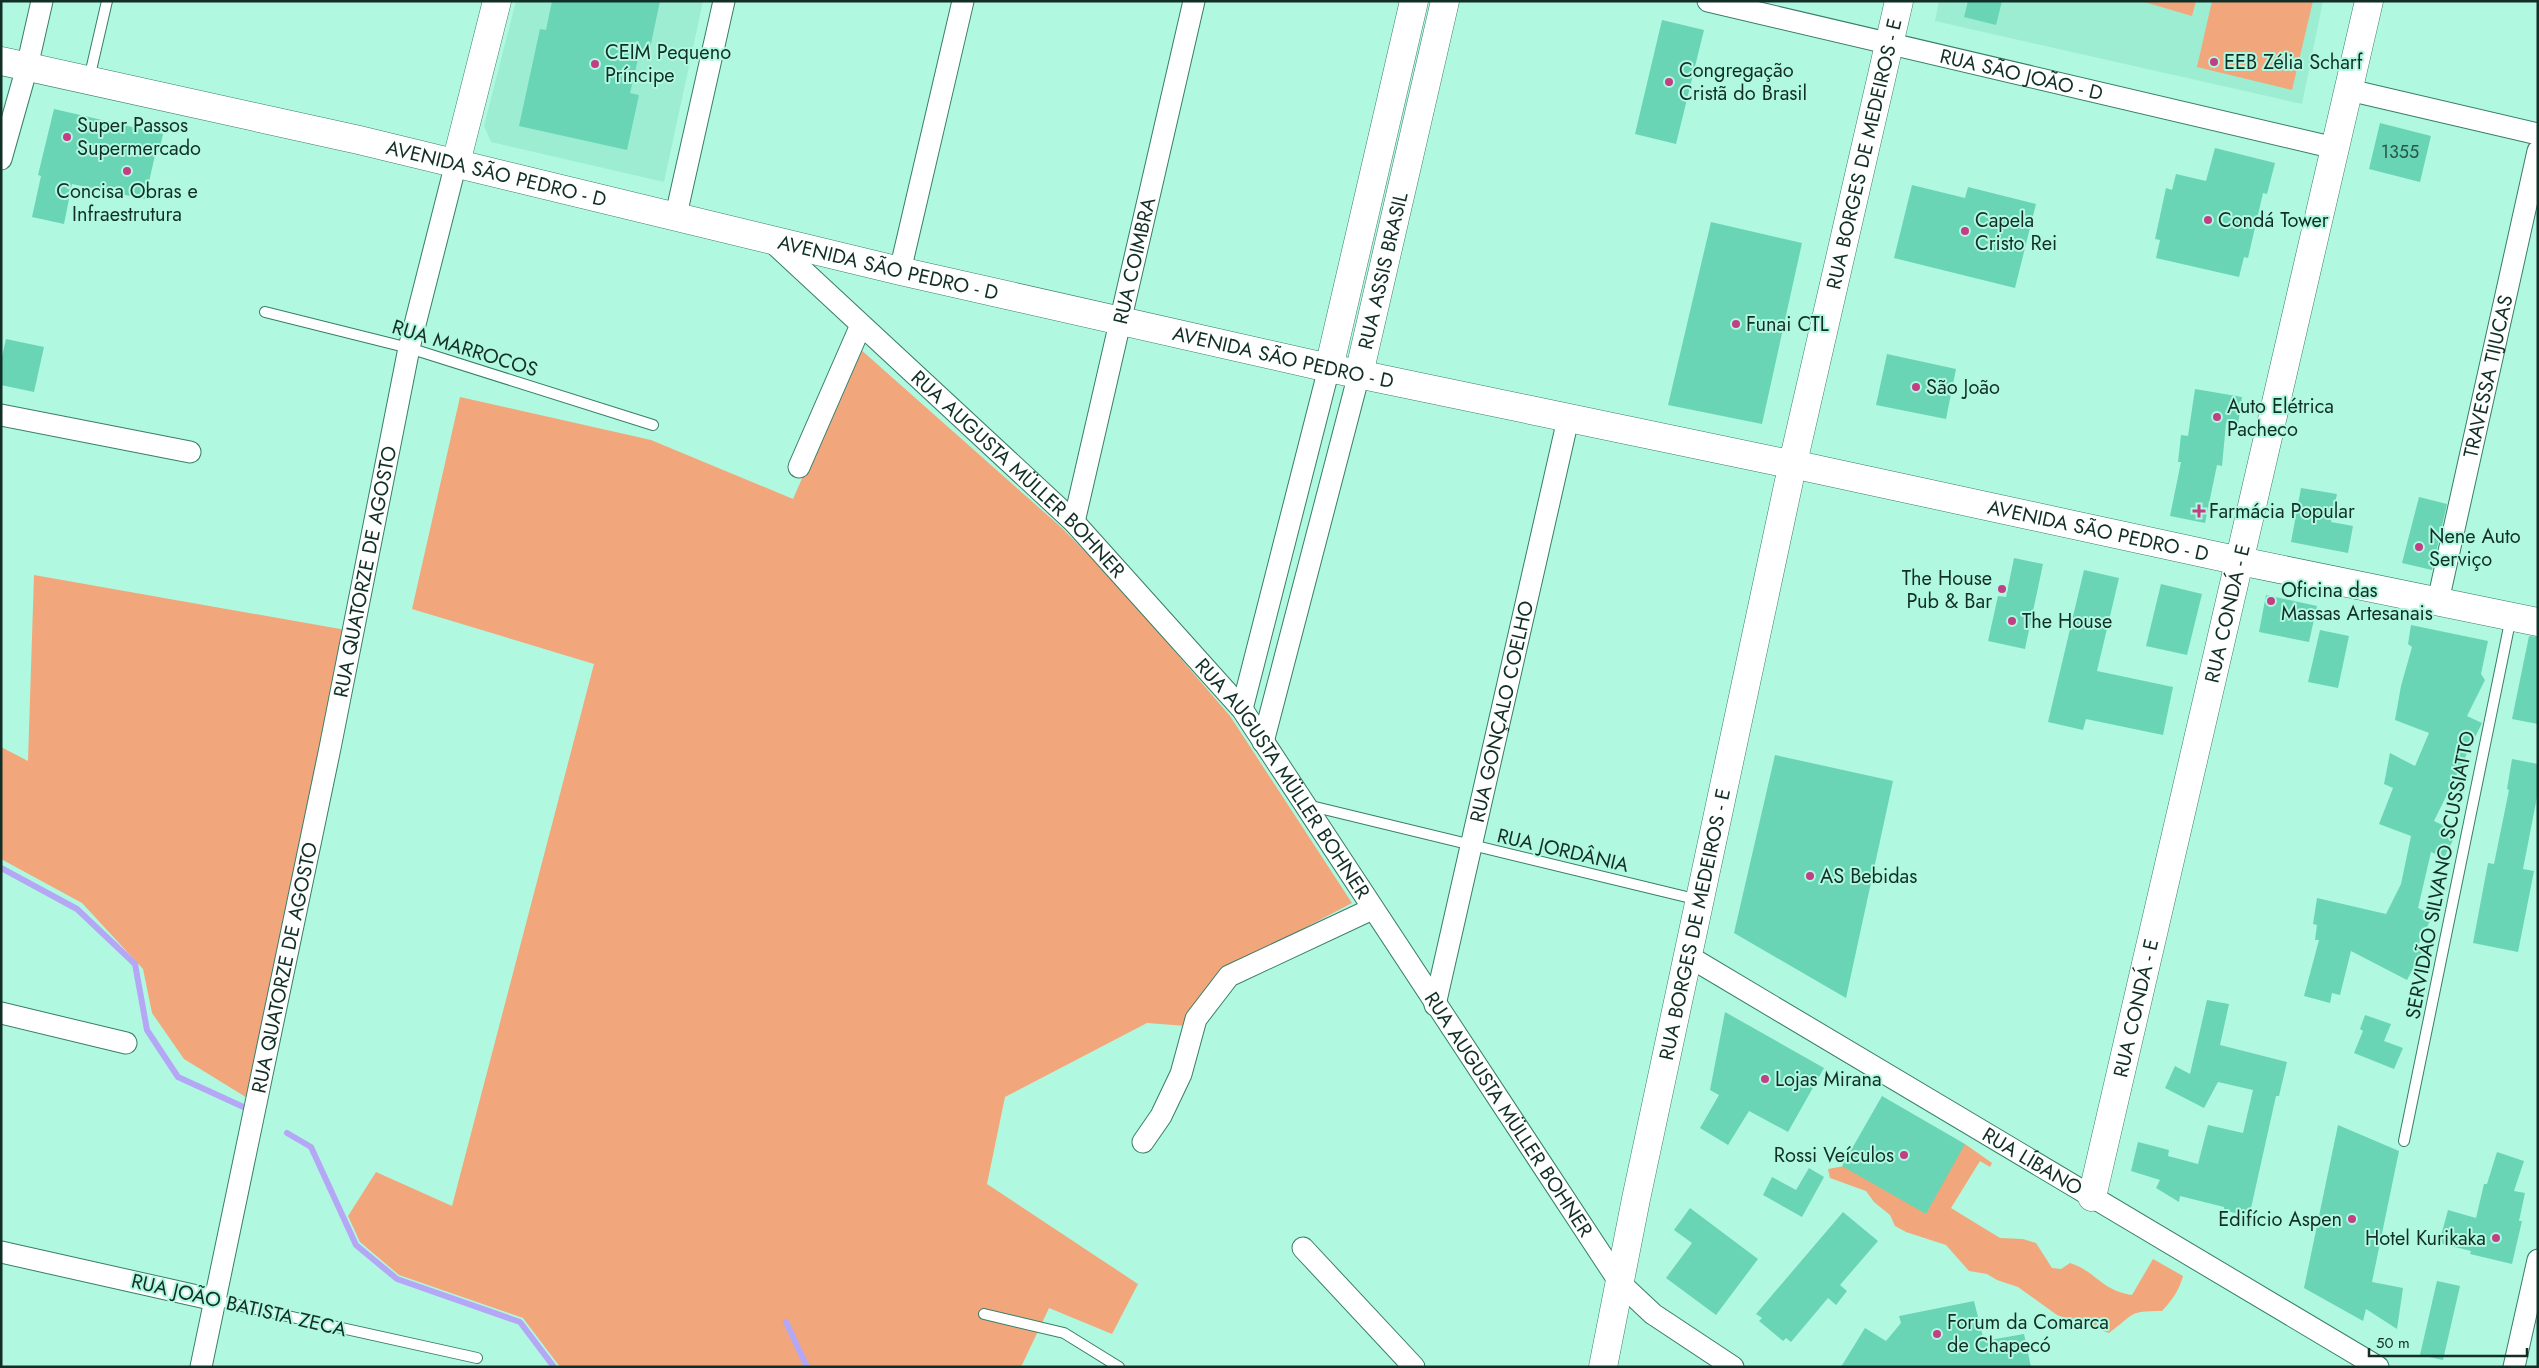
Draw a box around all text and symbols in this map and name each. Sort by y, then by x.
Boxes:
street label: RUA BORGES DE MEDEIROS - E [1819,16,1910,292]
place label: CEIM Pequeno Príncipe [605,38,731,90]
street label: RUA SÃO JOÃO - D [1937,42,2106,108]
place label: EEB Zélia Scharf [2224,48,2364,77]
place label: Congregação Cristã do Brasil [1679,56,1807,108]
marker: EEB Zélia Scharf [2208,56,2220,68]
marker: CEIM Pequeno Príncipe [589,58,601,70]
marker: Congregação Cristã do Brasil [1663,76,1675,88]
place label: Super Passos Supermercado [77,111,201,163]
marker: Super Passos Supermercado [61,131,73,143]
street label: AVENIDA SÃO PEDRO - D [383,133,609,214]
house number: 1355 [2381,139,2419,165]
marker: Concisa Obras e Infraestrutura [121,165,133,177]
place label: Concisa Obras e Infraestrutura [56,177,198,229]
street label: RUA ASSIS BRASIL [1351,189,1415,352]
street label: RUA COIMBRA [1106,194,1163,327]
place label: Capela Cristo Rei [1975,206,2057,258]
place label: Condá Tower [2218,206,2329,235]
marker: Condá Tower [2202,214,2214,226]
marker: Capela Cristo Rei [1959,225,1971,237]
street label: AVENIDA SÃO PEDRO - D [775,228,1001,308]
street label: TRAVESSA TIJUCAS [2456,292,2521,461]
place label: Funai CTL [1746,310,1829,339]
street label: RUA MARROCOS [388,313,541,384]
marker: Funai CTL [1730,318,1742,330]
street label: AVENIDA SÃO PEDRO - D [1170,319,1396,396]
street label: RUA AUGUSTA MÜLLER BOHNER [904,364,1132,585]
place label: São João [1926,373,2000,402]
marker: São João [1910,381,1922,393]
place label: Auto Elétrica Pacheco [2227,392,2334,444]
marker: Auto Elétrica Pacheco [2211,411,2223,423]
street label: RUA QUATORZE DE AGOSTO [326,443,404,700]
street label: AVENIDA SÃO PEDRO - D [1985,493,2212,569]
place label: Farmácia Popular [2209,497,2355,526]
marker: Farmácia Popular [2193,505,2205,517]
place label: Nene Auto Serviço [2429,522,2521,574]
street label: RUA CONDÁ - E [2198,541,2258,686]
marker: Nene Auto Serviço [2413,541,2425,553]
place label: The House Pub & Bar [1902,564,1992,616]
place label: Oficina das Massas Artesanais [2281,576,2433,628]
marker: The House Pub & Bar [1996,583,2008,595]
marker: Oficina das Massas Artesanais [2265,595,2277,607]
street label: RUA GONÇALO COELHO [1463,598,1541,825]
place label: The House [2022,607,2112,636]
marker: The House [2006,615,2018,627]
street label: RUA AUGUSTA MÜLLER BOHNER [1188,652,1377,904]
street label: SERVIDÃO SILVANO SCUSSIATTO [2398,729,2483,1022]
street label: RUA BORGES DE MEDEIROS - E [1652,786,1738,1063]
street label: RUA JORDÂNIA [1494,821,1632,880]
street label: RUA QUATORZE DE AGOSTO [244,839,325,1096]
place label: AS Bebidas [1820,862,1917,891]
marker: AS Bebidas [1804,870,1816,882]
street label: RUA CONDÁ - E [2106,936,2166,1080]
street label: RUA AUGUSTA MÜLLER BOHNER [1417,986,1600,1243]
place label: Lojas Mirana [1775,1065,1882,1094]
marker: Lojas Mirana [1759,1073,1771,1085]
street label: RUA LÍBANO [1977,1120,2088,1203]
place label: Rossi Veículos [1774,1141,1894,1170]
marker: Rossi Veículos [1898,1149,1910,1161]
place label: Edifício Aspen [2218,1205,2342,1234]
marker: Edifício Aspen [2346,1213,2358,1225]
place label: Hotel Kurikaka [2365,1224,2486,1253]
marker: Hotel Kurikaka [2490,1232,2502,1244]
street label: RUA JOÃO BATISTA ZECA [128,1267,350,1345]
place label: Forum da Comarca de Chapecó [1947,1308,2109,1360]
scale bar [2369,1326,2526,1358]
marker: Forum da Comarca de Chapecó [1931,1328,1943,1340]
text: 50 m [2376,1332,2410,1354]

